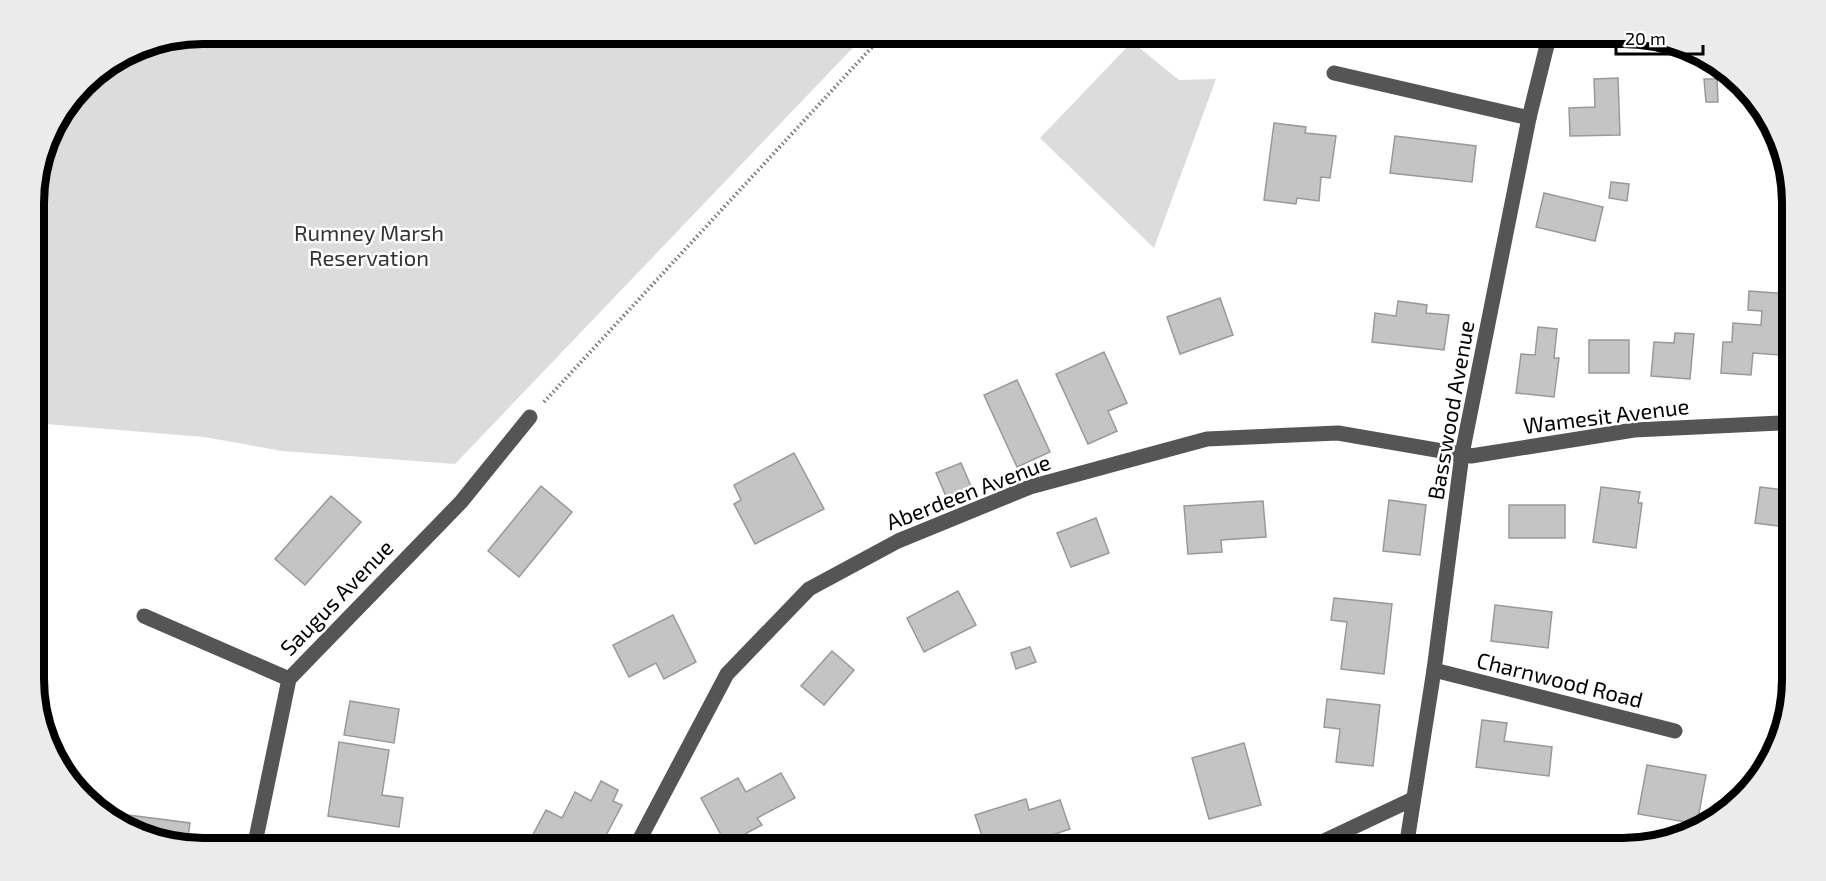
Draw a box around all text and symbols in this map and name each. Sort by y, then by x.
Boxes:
scale bar [1616,18,1703,56]
text: 20 m [1625,27,1666,49]
park label: Rumney Marsh Reservation [294,219,444,270]
street label: Basswood Avenue [1421,318,1479,502]
street label: Wamesit Avenue [1522,392,1690,438]
street label: Aberdeen Avenue [882,448,1054,534]
street label: Saugus Avenue [274,534,398,660]
street label: Charnwood Road [1474,646,1646,712]

